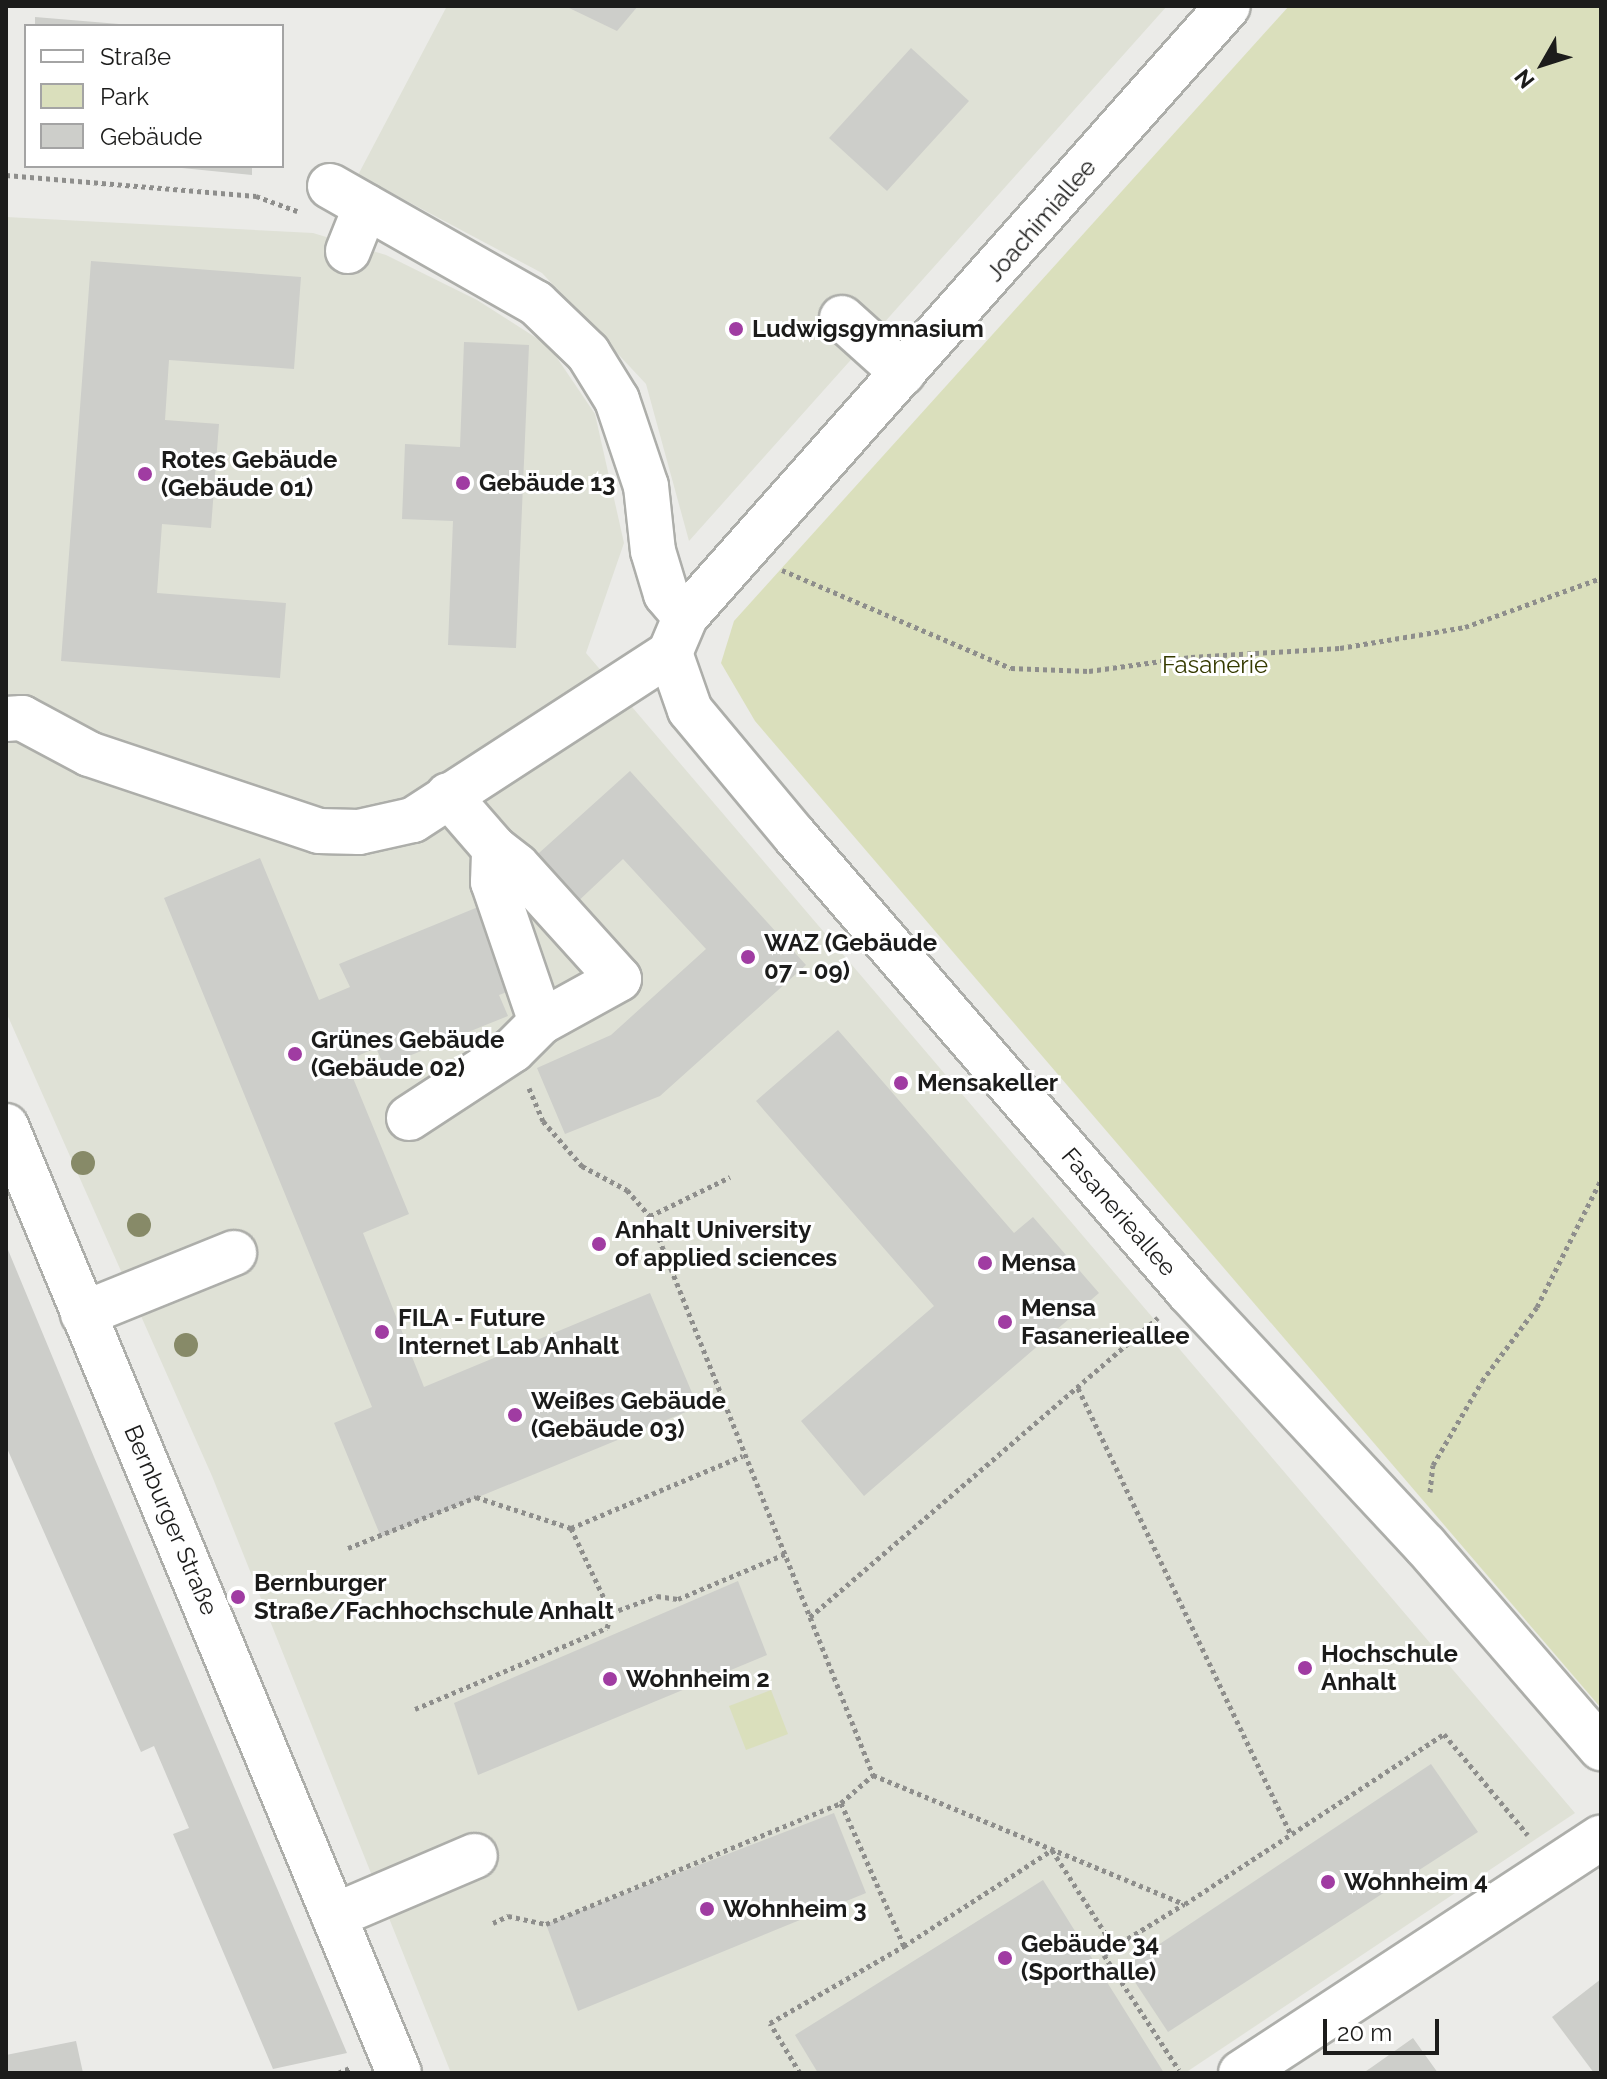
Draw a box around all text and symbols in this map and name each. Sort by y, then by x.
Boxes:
legend [24,24,284,168]
north arrow [1503,24,1583,104]
text: Straße [100,42,171,71]
text: N [1509,64,1540,94]
text: Park [100,82,149,111]
text: Gebäude [100,122,202,151]
street label: Joachimiallee [980,153,1102,287]
place label: Ludwigsgymnasium [752,315,984,343]
marker: Ludwigsgymnasium [727,320,745,338]
place label: Rotes Gebäude (Gebäude 01) [161,446,337,502]
marker: Rotes Gebäude (Gebäude 01) [136,465,154,483]
place label: Gebäude 13 [479,469,615,497]
marker: Gebäude 13 [454,474,472,492]
park label: Fasanerie [1162,651,1268,679]
place label: WAZ (Gebäude 07 - 09) [764,929,937,985]
marker: WAZ (Gebäude 07 - 09) [739,948,757,966]
place label: Grünes Gebäude (Gebäude 02) [311,1026,504,1082]
marker: Grünes Gebäude (Gebäude 02) [286,1045,304,1063]
place label: Mensakeller [917,1069,1058,1097]
marker: Mensakeller [892,1074,910,1092]
street label: Fasanerieallee [1055,1142,1183,1282]
place label: Anhalt University of applied sciences [615,1216,838,1272]
marker: Anhalt University of applied sciences [590,1235,608,1253]
place label: Mensa [1001,1249,1076,1277]
marker: Mensa [976,1254,994,1272]
place label: Mensa Fasanerieallee [1021,1294,1190,1350]
place label: FILA - Future Internet Lab Anhalt [398,1304,620,1360]
marker: Mensa Fasanerieallee [996,1313,1014,1331]
marker: FILA - Future Internet Lab Anhalt [373,1323,391,1341]
place label: Weißes Gebäude (Gebäude 03) [531,1387,726,1443]
marker: Weißes Gebäude (Gebäude 03) [506,1406,524,1424]
street label: Bernburger Straße [118,1420,224,1620]
place label: Bernburger Straße/Fachhochschule Anhalt [254,1569,615,1625]
marker: Bernburger Straße/Fachhochschule Anhalt [229,1588,247,1606]
place label: Hochschule Anhalt [1321,1640,1458,1696]
marker: Hochschule Anhalt [1296,1659,1314,1677]
place label: Wohnheim 2 [626,1665,770,1693]
marker: Wohnheim 2 [601,1670,619,1688]
place label: Wohnheim 4 [1344,1868,1488,1896]
marker: Wohnheim 4 [1319,1873,1337,1891]
place label: Wohnheim 3 [723,1895,867,1923]
marker: Wohnheim 3 [698,1900,716,1918]
place label: Gebäude 34 (Sporthalle) [1021,1930,1159,1986]
marker: Gebäude 34 (Sporthalle) [996,1949,1014,1967]
scale bar [1327,2003,1443,2053]
text: 20 m [1337,2018,1392,2047]

